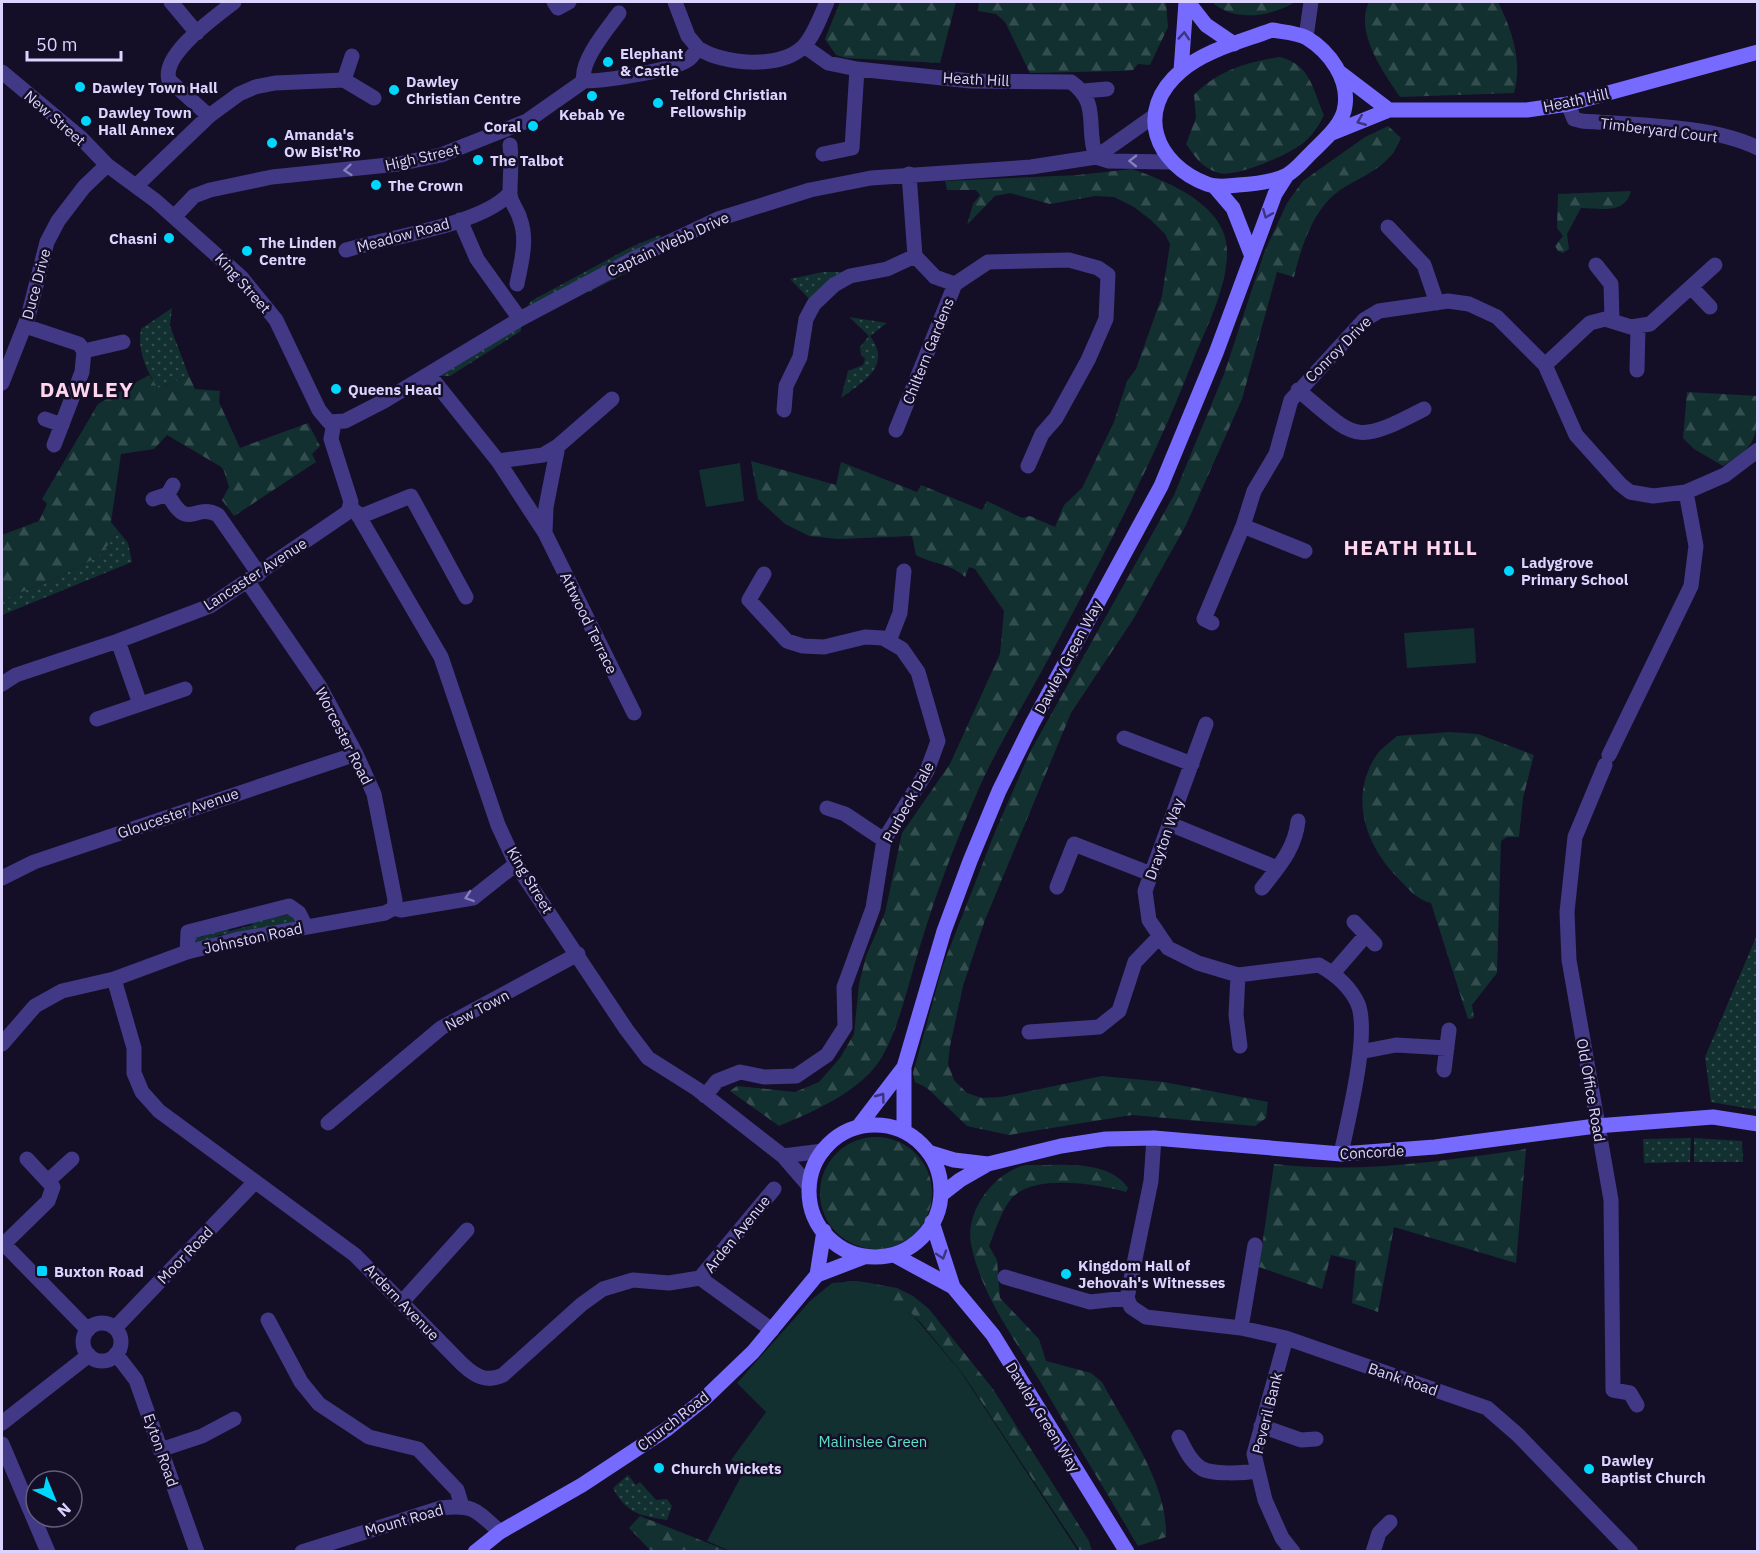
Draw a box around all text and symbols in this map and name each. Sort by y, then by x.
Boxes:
scale bar [27,24,122,62]
one-way arrow [1177,32,1190,41]
text: 50 m [36,33,78,56]
place label: Elephant & Castle [620,44,684,80]
marker: Elephant & Castle [601,55,615,69]
street label: Heath Hill [942,68,1010,90]
place label: Dawley Christian Centre [406,72,521,108]
place label: Dawley Town Hall [92,78,218,97]
marker: Dawley Town Hall [73,80,87,94]
marker: Dawley Christian Centre [387,83,401,97]
street label: Heath Hill [1541,84,1611,116]
place label: Telford Christian Fellowship [670,85,787,121]
street label: New Street [20,86,90,150]
marker: Kebab Ye [585,89,599,103]
marker: Telford Christian Fellowship [651,96,665,110]
place label: Dawley Town Hall Annex [98,103,192,139]
place label: Kebab Ye [559,105,625,124]
street label: Timberyard Court [1599,113,1719,147]
marker: Dawley Town Hall Annex [79,114,93,128]
one-way arrow [1356,114,1366,127]
place label: Coral [484,117,521,136]
marker: Coral [526,119,540,133]
place label: Amanda's Ow Bist'Ro [284,125,361,161]
marker: Amanda's Ow Bist'Ro [265,136,279,150]
street label: High Street [383,139,461,175]
place label: The Talbot [490,151,564,170]
marker: The Talbot [471,153,485,167]
one-way arrow [1129,155,1138,168]
one-way arrow [343,163,352,176]
place label: The Crown [388,176,463,195]
marker: The Crown [369,178,383,192]
street label: Captain Webb Drive [604,207,732,281]
one-way arrow [1262,208,1274,219]
street label: Meadow Road [355,214,451,256]
place label: Chasni [109,229,157,248]
marker: Chasni [162,231,176,245]
place label: The Linden Centre [259,233,336,269]
marker: The Linden Centre [240,244,254,258]
street label: Duce Drive [17,246,55,322]
street label: King Street [211,249,275,317]
street label: Chiltern Gardens [898,295,958,407]
street label: Conroy Drive [1301,312,1375,386]
district label: DAWLEY [40,375,134,403]
place label: Queens Head [348,380,442,399]
marker: Queens Head [329,382,343,396]
district label: HEATH HILL [1344,533,1478,561]
street label: Lancaster Avenue [200,534,310,614]
place label: Ladygrove Primary School [1521,553,1629,589]
marker: Ladygrove Primary School [1502,564,1516,578]
street label: Attwood Terrace [556,569,622,677]
street label: Dawley Green Way [1030,597,1106,717]
street label: Worcester Road [311,684,377,788]
street label: Purbeck Dale [878,758,938,846]
street label: Gloucester Avenue [115,783,241,843]
street label: Drayton Way [1140,795,1188,882]
street label: King Street [503,843,557,917]
one-way arrow [464,890,475,902]
street label: Johnston Road [202,918,304,958]
street label: New Town [442,985,512,1035]
street label: Old Office Road [1573,1037,1609,1143]
one-way arrow [874,1093,885,1104]
street label: Concorde [1339,1141,1405,1163]
street label: Arden Avenue [700,1191,774,1277]
street label: Moor Road [153,1222,217,1288]
one-way arrow [935,1249,947,1260]
place label: Kingdom Hall of Jehovah's Witnesses [1078,1256,1226,1292]
street label: Ardern Avenue [361,1260,443,1344]
place label: Buxton Road [54,1262,144,1281]
marker: Buxton Road [35,1264,49,1278]
marker: Kingdom Hall of Jehovah's Witnesses [1059,1267,1073,1281]
street label: Bank Road [1366,1358,1440,1400]
street label: Dawley Green Way [1002,1359,1085,1476]
street label: Peveril Bank [1248,1370,1286,1456]
street label: Church Road [633,1387,713,1455]
street label: Eyton Road [140,1411,182,1489]
park label: Malinslee Green [819,1432,927,1451]
place label: Dawley Baptist Church [1601,1451,1706,1487]
place label: Church Wickets [671,1459,782,1478]
marker: Church Wickets [652,1461,666,1475]
marker: Dawley Baptist Church [1582,1462,1596,1476]
north arrow [24,1469,84,1529]
text: N [53,1499,75,1521]
street label: Mount Road [362,1500,446,1540]

